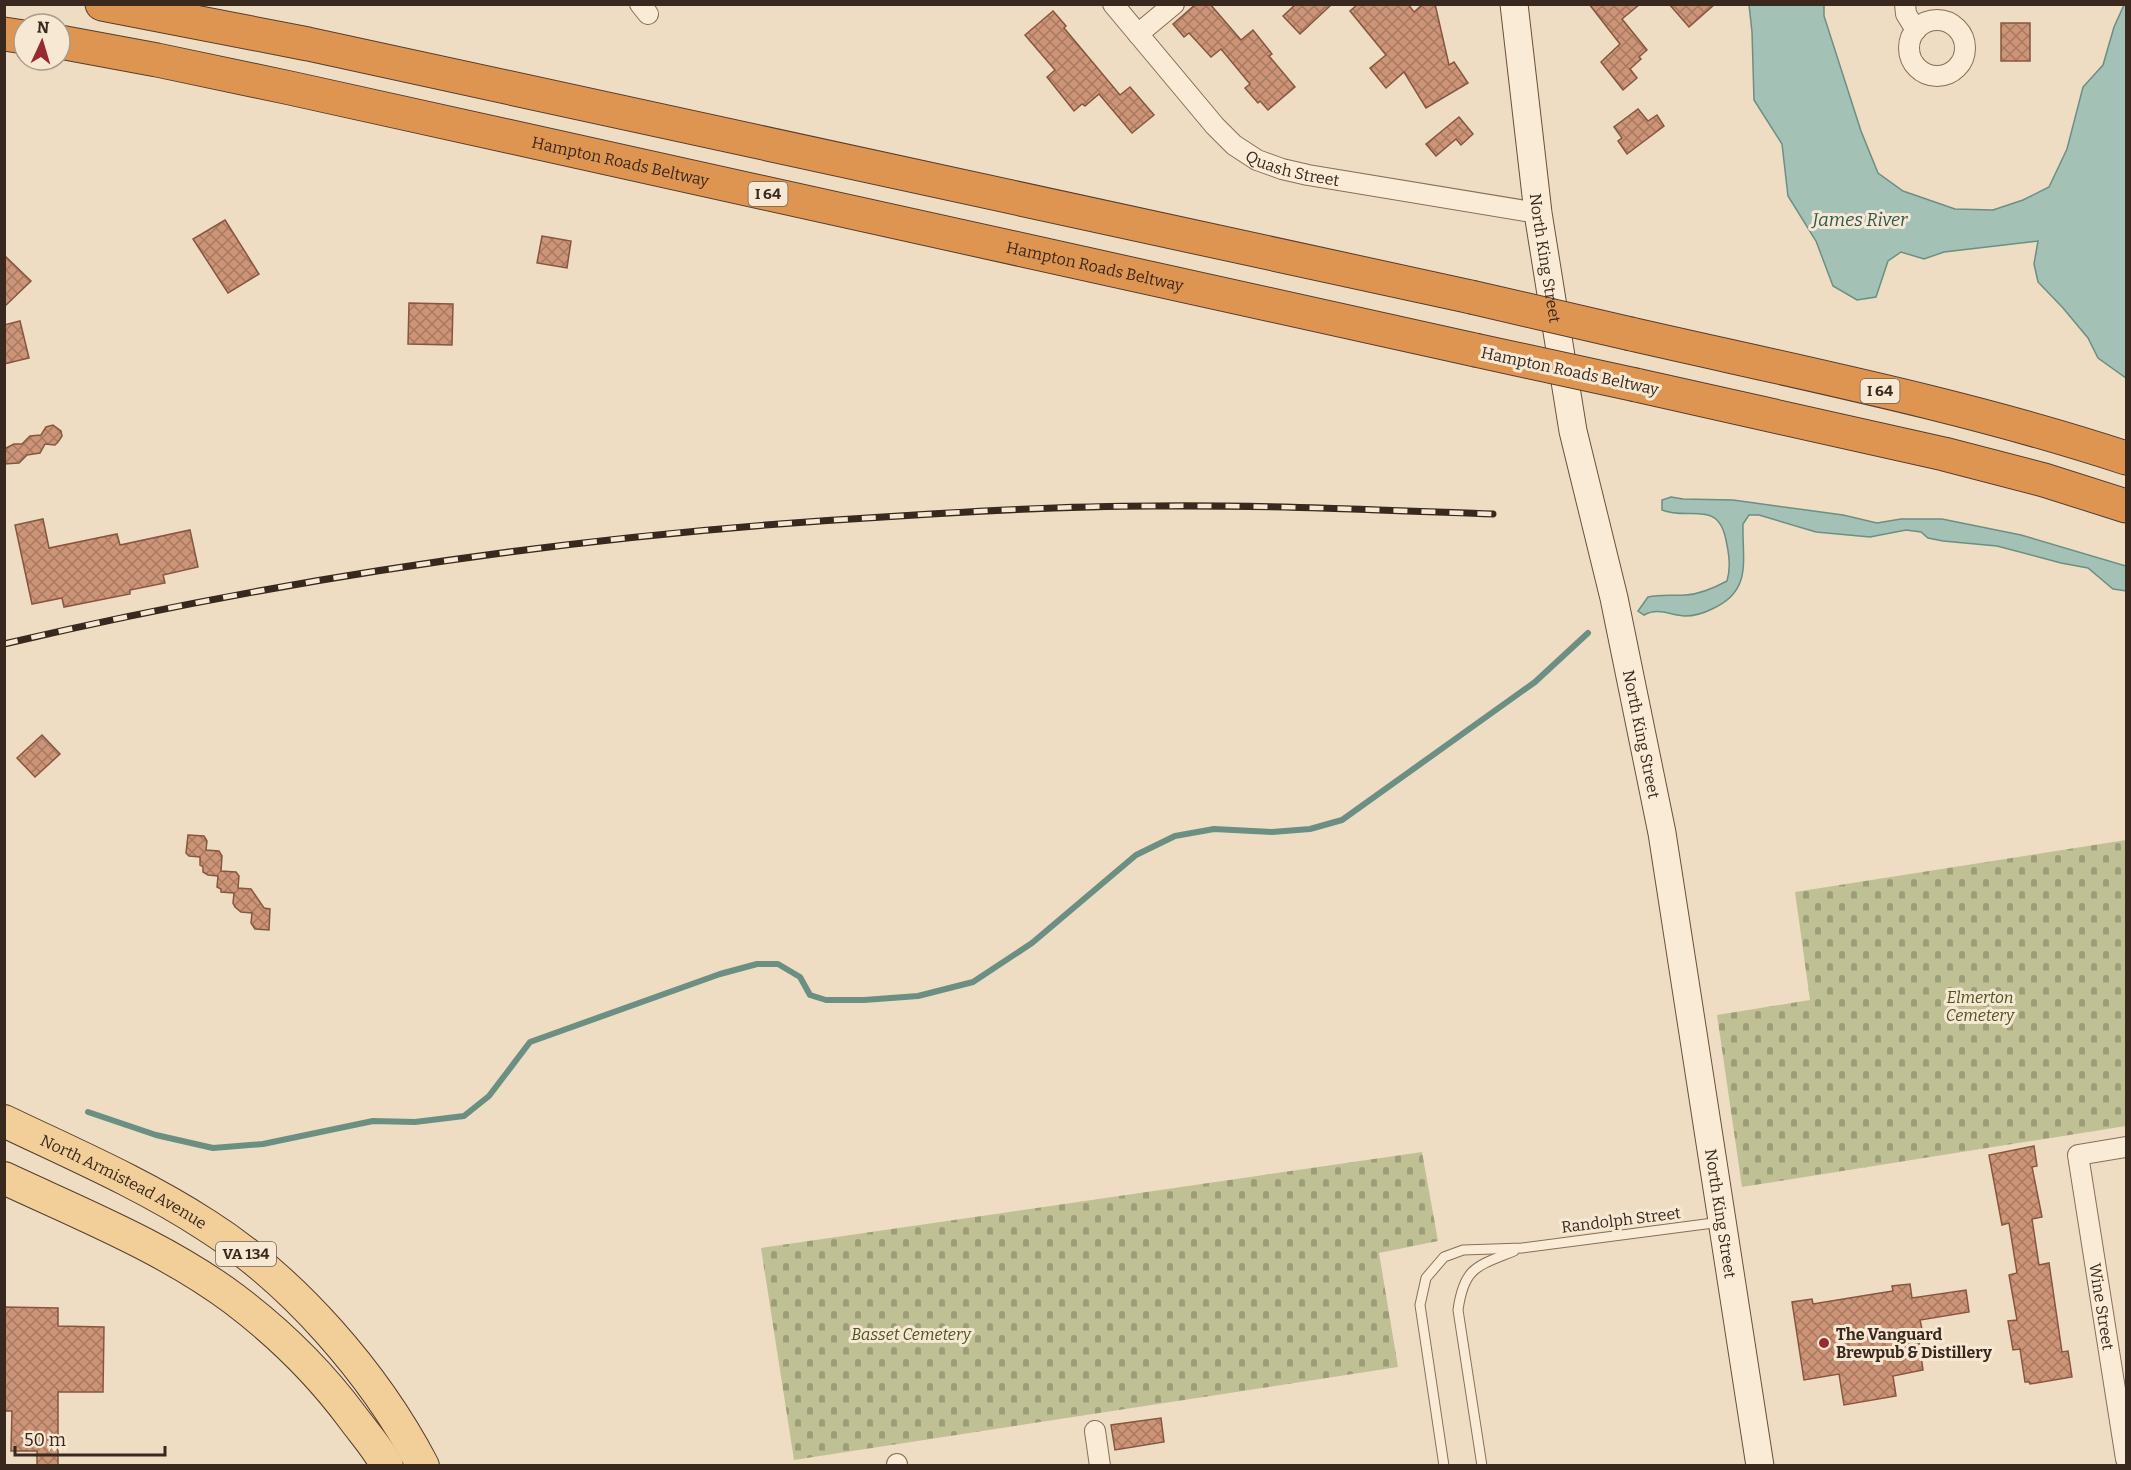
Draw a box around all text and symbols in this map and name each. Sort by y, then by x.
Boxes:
north arrow [12,12,72,72]
text: N [36,18,50,37]
street label: Hampton Roads Beltway [530,132,711,190]
street label: Quash Street [1242,146,1341,190]
road number: I 64 [748,182,788,206]
street label: North King Street [1526,192,1565,324]
water label: James River [1811,209,1908,231]
street label: Hampton Roads Beltway [1005,237,1186,295]
street label: Hampton Roads Beltway [1480,343,1661,399]
road number: I 64 [1860,379,1900,403]
street label: North King Street [1619,668,1664,800]
park label: Elmerton Cemetery [1946,988,2015,1025]
street label: North Armistead Avenue [38,1130,210,1233]
street label: North King Street [1702,1147,1740,1280]
street label: Randolph Street [1560,1203,1682,1237]
road number: VA 134 [216,1242,276,1266]
street label: Wine Street [2086,1262,2118,1351]
park label: Basset Cemetery [851,1325,972,1344]
place label: The Vanguard Brewpub & Distillery [1836,1325,1992,1362]
marker: The Vanguard Brewpub & Distillery [1817,1336,1831,1350]
scale bar [15,1419,165,1457]
text: 50 m [24,1429,66,1451]

